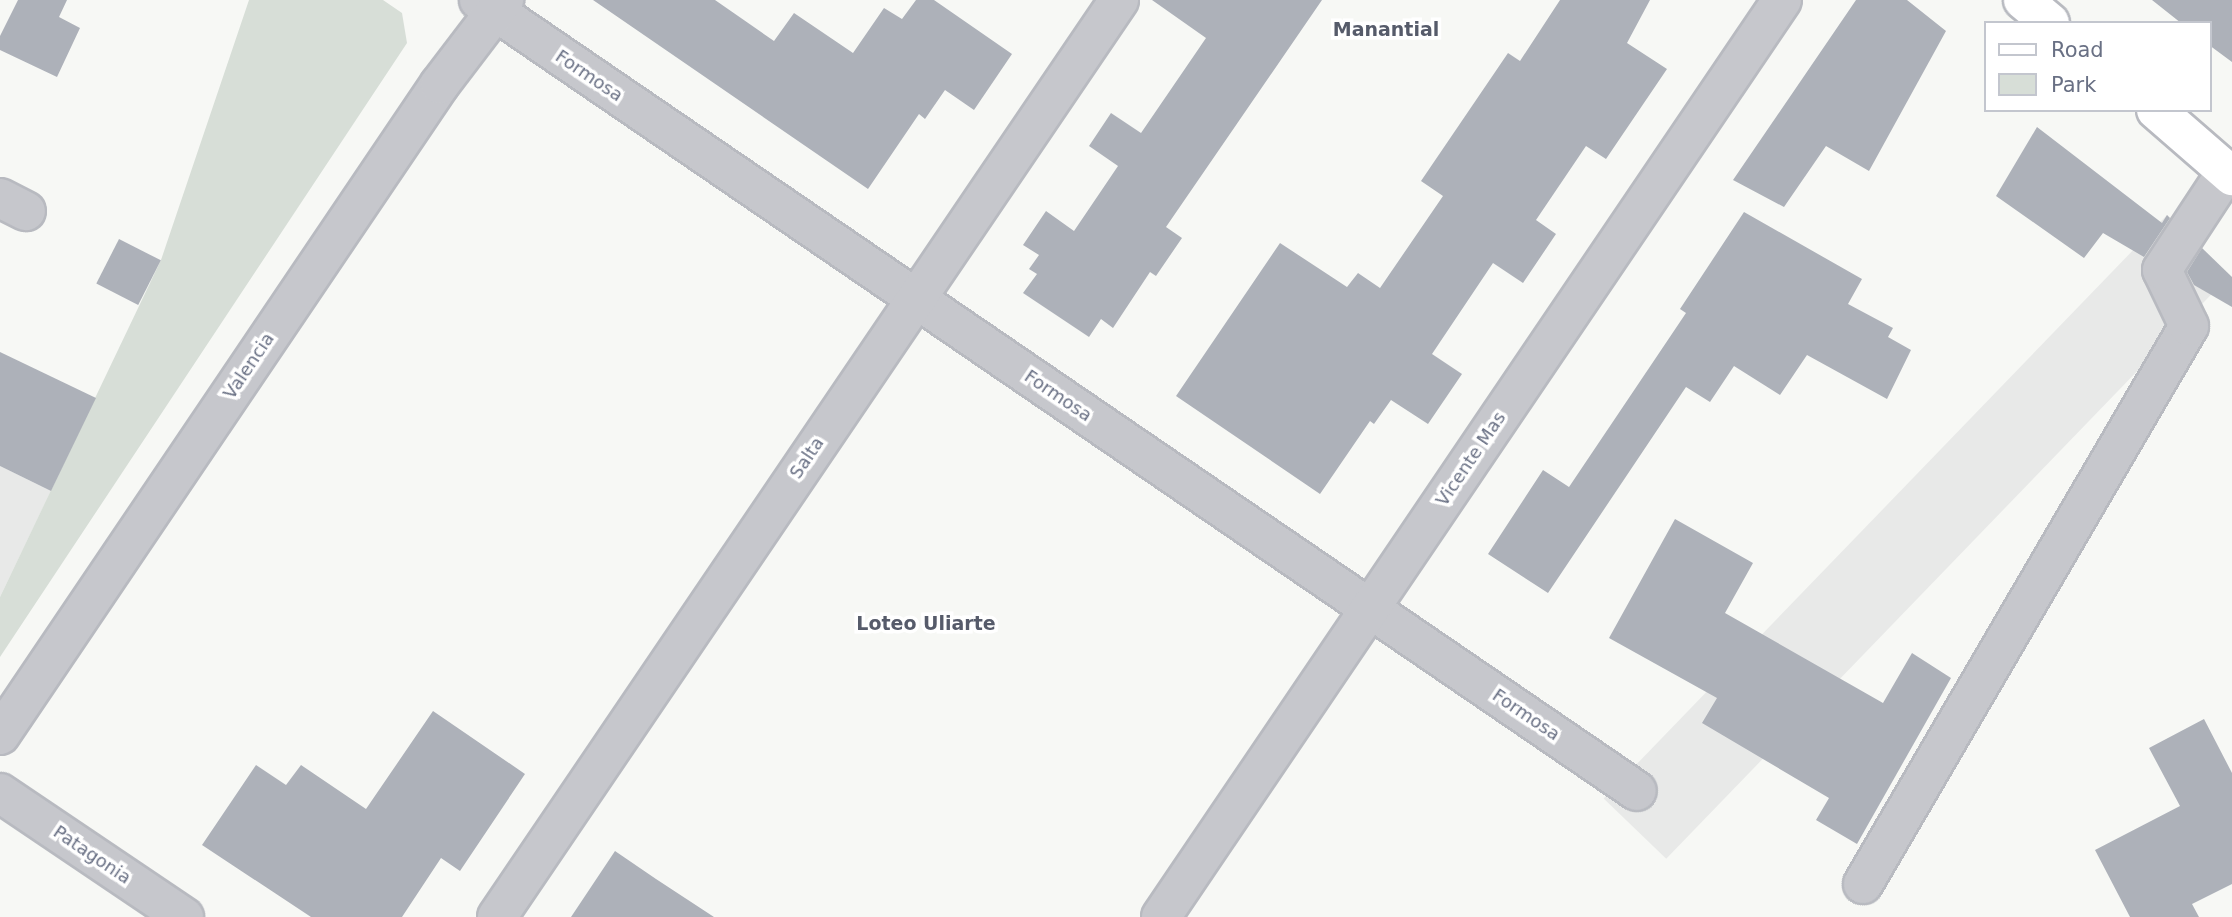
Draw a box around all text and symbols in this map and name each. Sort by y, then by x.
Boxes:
district label: Manantial [1333,19,1439,41]
legend [1983,21,2211,112]
text: Road [2051,38,2104,62]
street label: Formosa [551,46,627,106]
text: Park [2051,73,2096,97]
street label: Valencia [219,329,279,403]
street label: Formosa [1020,366,1096,426]
street label: Vicente Mas [1432,408,1510,510]
street label: Salta [785,433,829,483]
district label: Loteo Uliarte [856,613,996,635]
street label: Formosa [1488,685,1564,745]
street label: Patagonia [49,821,135,889]

